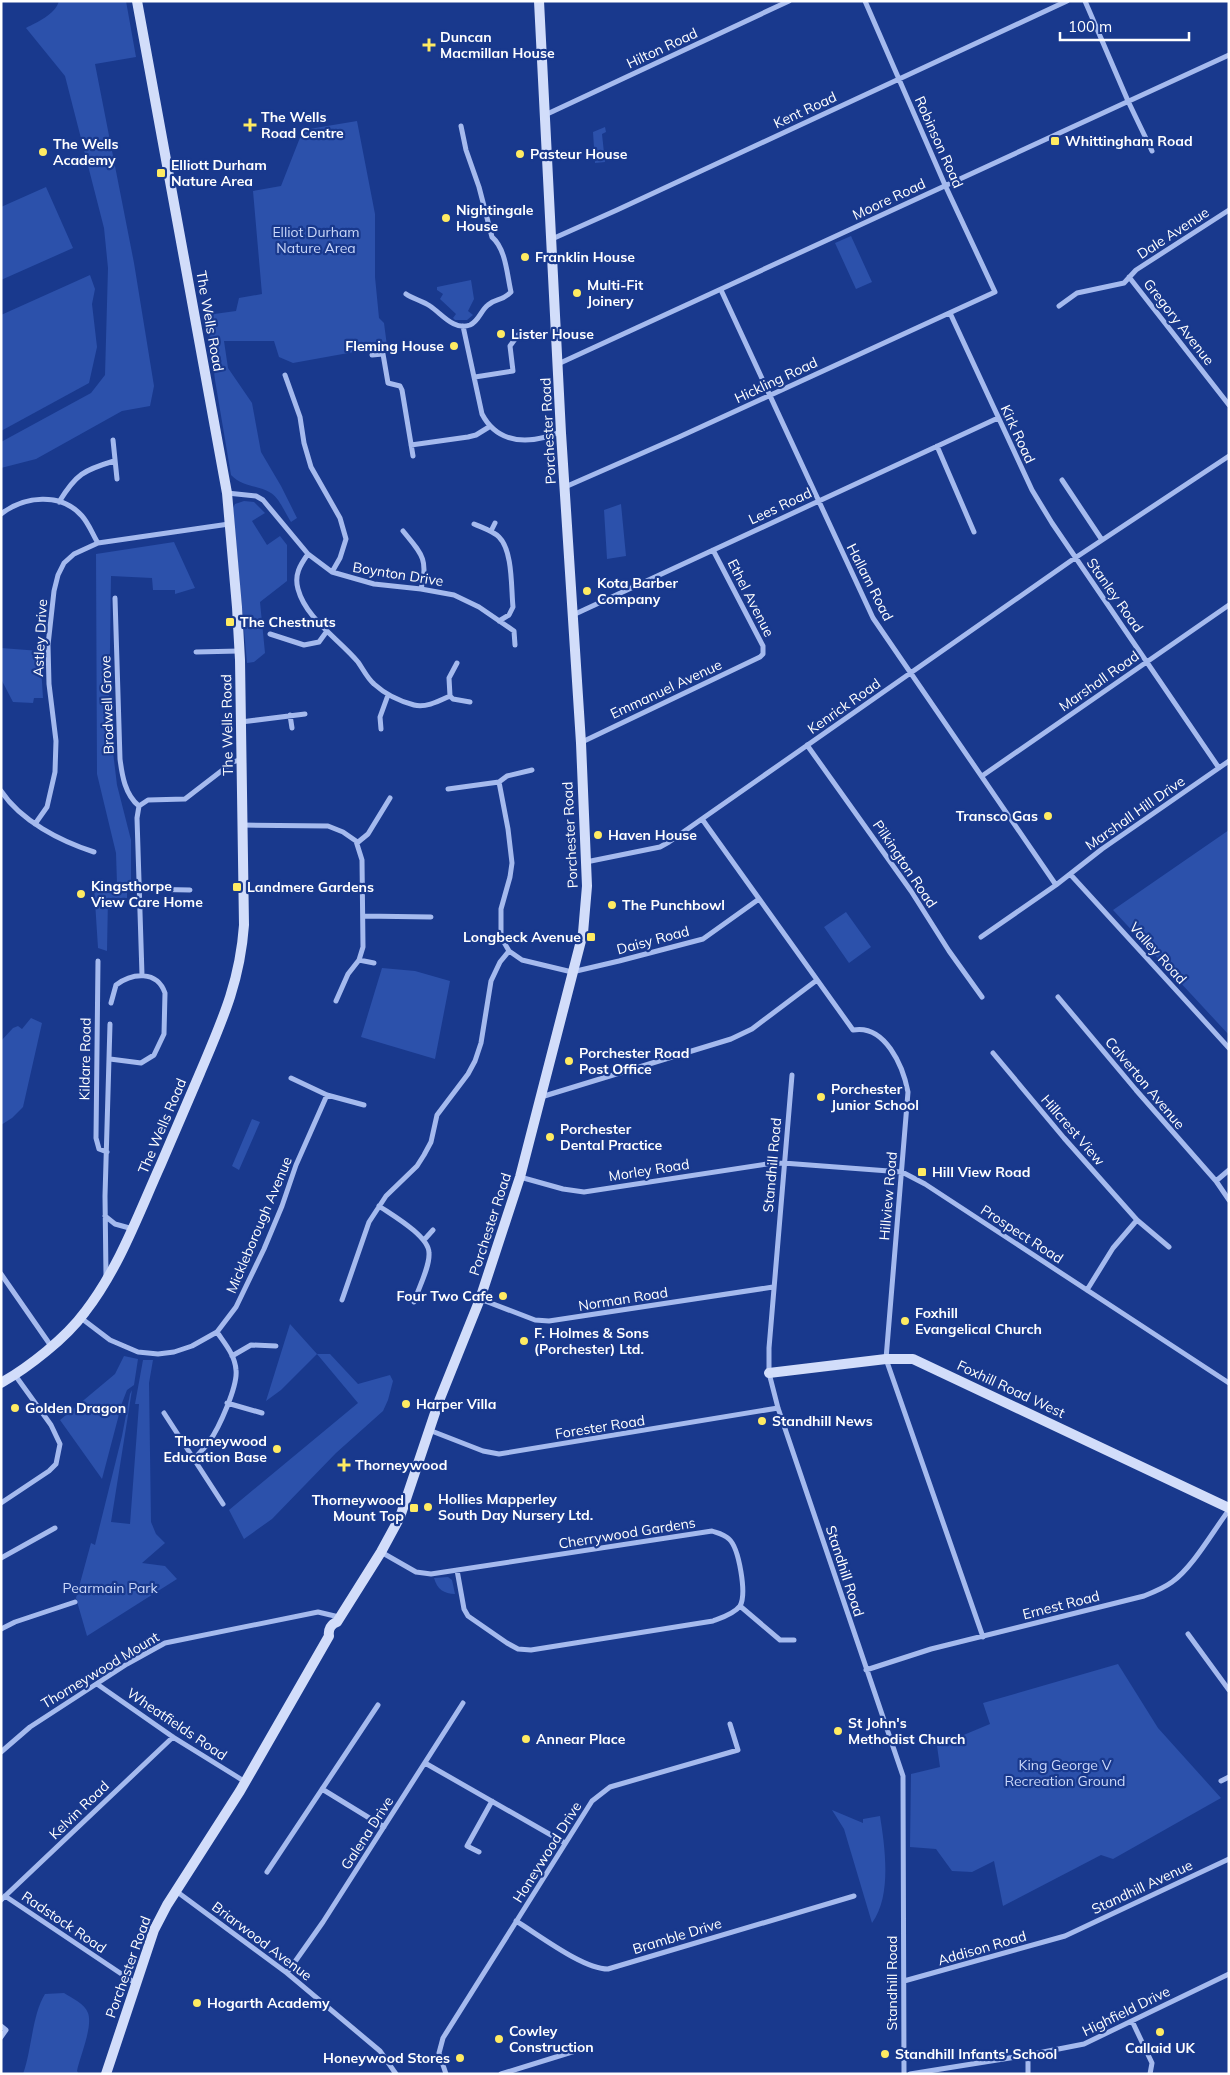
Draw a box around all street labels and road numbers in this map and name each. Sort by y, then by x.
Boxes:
street label: Hilton Road [624,24,700,72]
street label: Kent Road [771,88,839,132]
street label: Robinson Road [911,93,967,191]
street label: Moore Road [850,174,928,224]
street label: Dale Avenue [1134,203,1212,263]
street label: The Wells Road [192,269,228,373]
street label: Gregory Avenue [1140,275,1218,369]
street label: Hickling Road [732,353,820,407]
street label: Porchester Road [536,377,560,485]
street label: Kirk Road [997,402,1039,466]
street label: Lees Road [746,484,814,528]
street label: Hallam Road [843,540,897,624]
street label: Stanley Road [1083,554,1147,636]
street label: Ethel Avenue [724,556,778,640]
street label: Boynton Drive [351,558,445,590]
street label: Astley Drive [29,599,51,677]
street label: Marshall Road [1055,647,1143,715]
street label: Brodwell Grove [96,655,118,755]
street label: Emmanuel Avenue [607,655,725,723]
street label: The Wells Road [217,674,237,776]
street label: Kenrick Road [804,674,884,738]
street label: Marshall Hill Drive [1082,772,1188,854]
street label: Porchester Road [558,781,582,889]
street label: Pilkington Road [869,817,941,911]
street label: Valley Road [1126,918,1190,988]
street label: Daisy Road [615,922,691,958]
street label: Kildare Road [75,1017,95,1101]
street label: Calverton Avenue [1101,1033,1189,1133]
street label: The Wells Road [134,1076,190,1176]
street label: Hillcrest View [1037,1091,1109,1169]
street label: Standhill Road [759,1117,785,1213]
street label: Hillview Road [875,1151,901,1241]
street label: Mickleborough Avenue [222,1154,296,1296]
street label: Morley Road [607,1155,691,1185]
street label: Porchester Road [465,1170,515,1278]
street label: Prospect Road [977,1201,1067,1267]
street label: Norman Road [577,1283,669,1315]
street label: Foxhill Road West [954,1356,1068,1422]
street label: Forester Road [554,1411,646,1443]
street label: Cherrywood Gardens [557,1513,697,1553]
street label: Standhill Road [822,1523,868,1619]
street label: Ernest Road [1021,1587,1101,1623]
street label: Thorneywood Mount [38,1628,162,1712]
street label: Wheatfields Road [123,1684,231,1764]
street label: Kelvin Road [45,1777,113,1843]
street label: Galena Drive [337,1793,397,1873]
street label: Honeywood Drive [509,1798,585,1906]
street label: Standhill Avenue [1089,1856,1195,1918]
street label: Radstock Road [18,1887,110,1957]
street label: Briarwood Avenue [208,1897,316,1985]
street label: Porchester Road [101,1914,155,2020]
street label: Bramble Drive [630,1914,724,1958]
street label: Addison Road [936,1927,1028,1969]
street label: Standhill Road [883,1936,901,2030]
street label: Highfield Drive [1079,1982,1173,2040]

